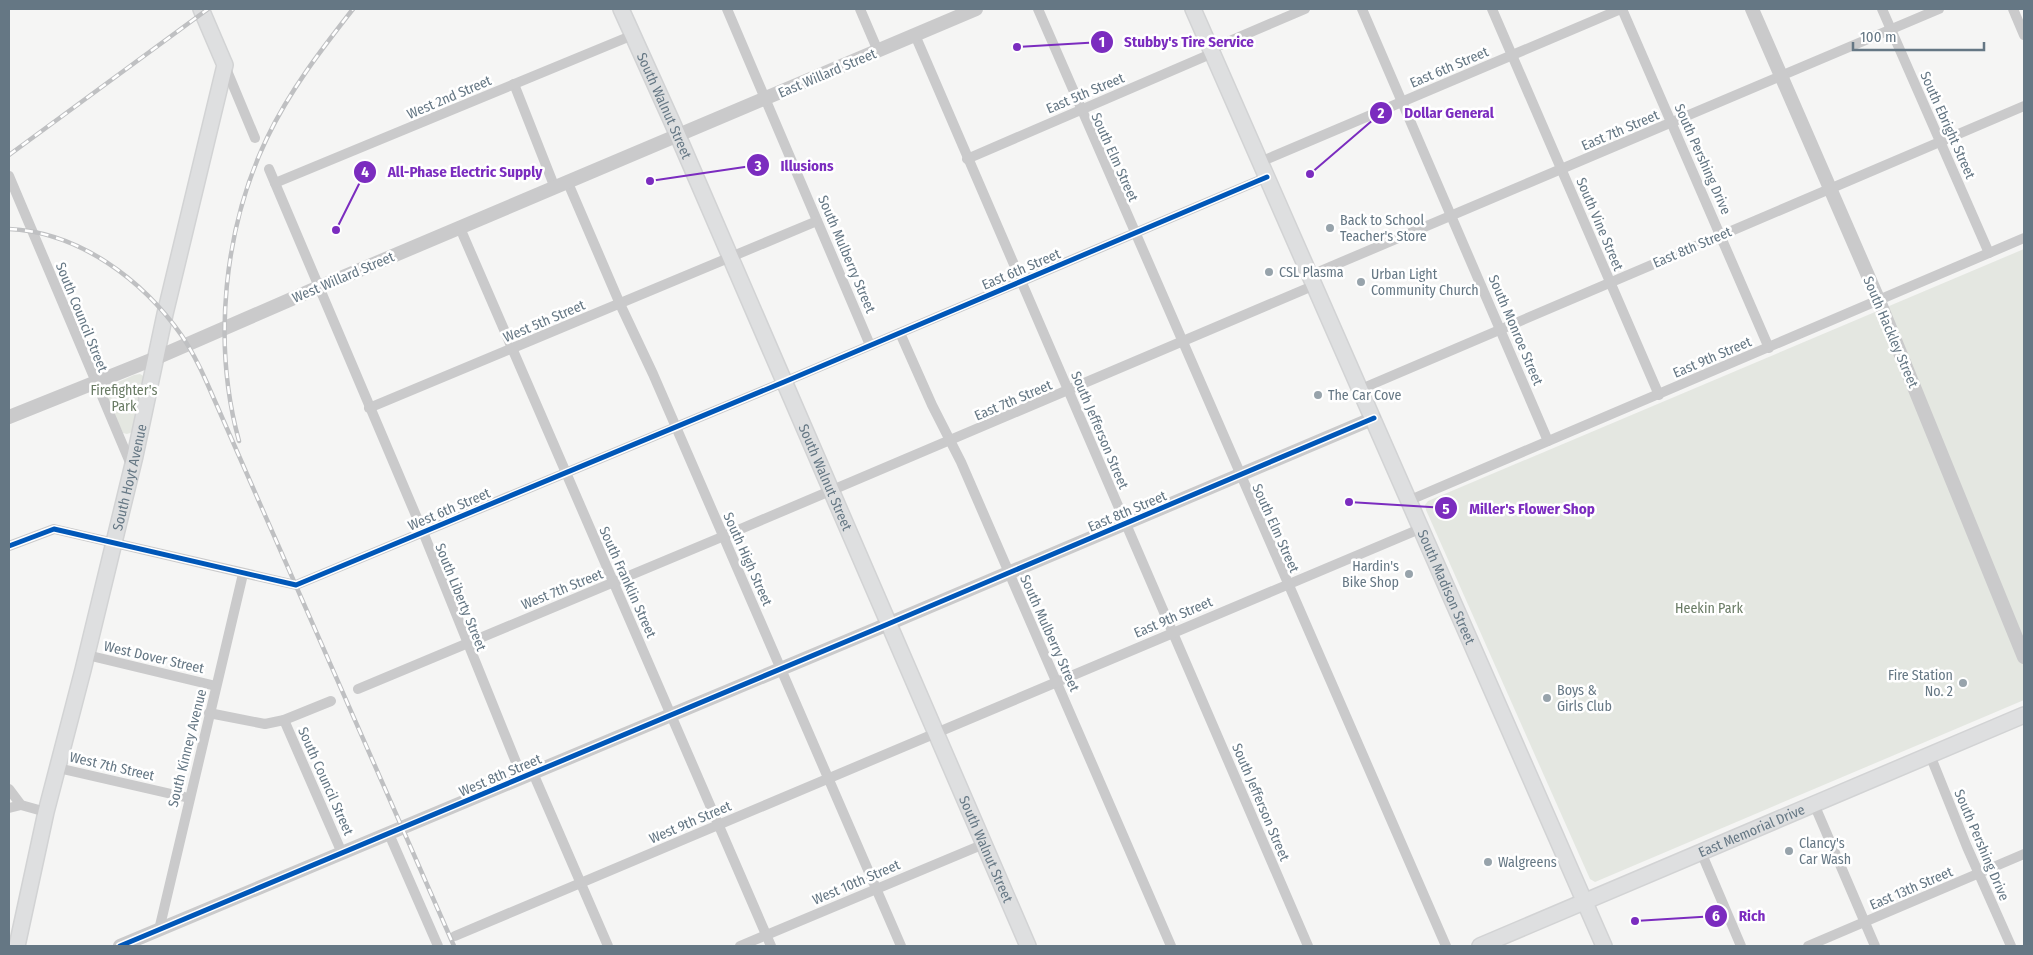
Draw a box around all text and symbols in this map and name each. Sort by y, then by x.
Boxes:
scale bar [1853,20,1984,52]
callout: Stubby's Tire Service [1090,27,1264,57]
text: 100 m [1860,28,1897,46]
text: 1 [1099,33,1105,51]
text: Stubby's Tire Service [1124,33,1254,51]
street label: East 6th Street [1407,43,1491,92]
street label: East Willard Street [776,45,879,102]
street label: South Walnut Street [633,50,695,162]
street label: East 5th Street [1044,69,1127,118]
street label: South Ebright Street [1916,69,1979,182]
street label: West 2nd Street [405,72,494,123]
callout: Dollar General [1369,98,1503,128]
street label: South Pershing Drive [1671,101,1735,217]
text: 2 [1377,104,1385,122]
text: Dollar General [1404,104,1495,122]
street label: East 7th Street [1579,106,1662,154]
street label: South Elm Street [1087,110,1142,205]
callout: Illusions [746,150,843,180]
callout: All-Phase Electric Supply [353,157,552,187]
text: 3 [753,157,762,175]
text: Illusions [781,157,834,175]
text: 4 [361,163,369,181]
text: All-Phase Electric Supply [387,163,543,181]
street label: South Vine Street [1572,175,1627,274]
street label: South Mulberry Street [814,193,879,316]
place label: Back to School Teacher's Store [1340,212,1427,245]
marker: Back to School Teacher's Store [1324,222,1336,234]
street label: East 8th Street [1650,223,1734,272]
street label: East 6th Street [979,245,1063,294]
street label: West Willard Street [290,248,397,307]
street label: South Council Street [52,260,111,375]
place label: CSL Plasma [1279,264,1344,281]
marker: CSL Plasma [1263,266,1275,278]
place label: Urban Light Community Church [1371,266,1479,299]
street label: South Monroe Street [1485,273,1547,388]
street label: South Hackley Street [1859,274,1922,391]
marker: Urban Light Community Church [1355,276,1367,288]
street label: West 5th Street [501,296,588,346]
street label: East 9th Street [1670,333,1754,382]
street label: South Jefferson Street [1067,369,1132,492]
street label: East 7th Street [972,376,1055,424]
park label: Firefighter's Park [91,382,157,415]
place label: The Car Cove [1328,387,1401,404]
marker: The Car Cove [1312,389,1324,401]
street label: South Walnut Street [795,422,856,534]
street label: South Hoyt Avenue [109,423,151,533]
street label: South Elm Street [1248,481,1303,576]
street label: West 6th Street [405,484,493,534]
street label: East 8th Street [1085,487,1169,536]
callout: Miller's Flower Shop [1434,493,1605,523]
text: 5 [1442,500,1450,518]
text: Miller's Flower Shop [1469,500,1595,518]
street label: South High Street [719,510,776,609]
street label: South Franklin Street [595,524,660,641]
street label: South Madison Street [1413,527,1479,647]
street label: South Liberty Street [431,541,490,654]
place label: Hardin's Bike Shop [1342,558,1399,591]
street label: West 7th Street [519,565,606,614]
marker: Hardin's Bike Shop [1403,568,1415,580]
street label: South Mulberry Street [1016,572,1083,695]
street label: East 9th Street [1131,593,1215,642]
park label: Heekin Park [1675,600,1743,617]
street label: West Dover Street [102,638,206,677]
place label: Fire Station No. 2 [1888,667,1953,700]
marker: Fire Station No. 2 [1957,677,1969,689]
place label: Boys & Girls Club [1557,682,1612,715]
street label: South Kinney Avenue [165,687,210,809]
marker: Boys & Girls Club [1541,692,1553,704]
street label: South Council Street [294,724,357,838]
street label: South Jefferson Street [1228,741,1293,864]
street label: West 7th Street [68,748,156,785]
street label: West 8th Street [456,750,544,800]
street label: South Pershing Drive [1950,787,2013,903]
street label: South Walnut Street [955,793,1016,906]
street label: West 9th Street [647,797,734,847]
street label: East Memorial Drive [1696,801,1808,861]
place label: Clancy's Car Wash [1799,835,1851,868]
marker: Clancy's Car Wash [1783,845,1795,857]
place label: Walgreens [1498,854,1557,871]
street label: West 10th Street [810,856,903,909]
marker: Walgreens [1482,856,1494,868]
street label: East 13th Street [1867,863,1956,914]
callout: Rich [1704,901,1775,931]
text: 6 [1712,907,1720,925]
text: Rich [1739,907,1765,925]

